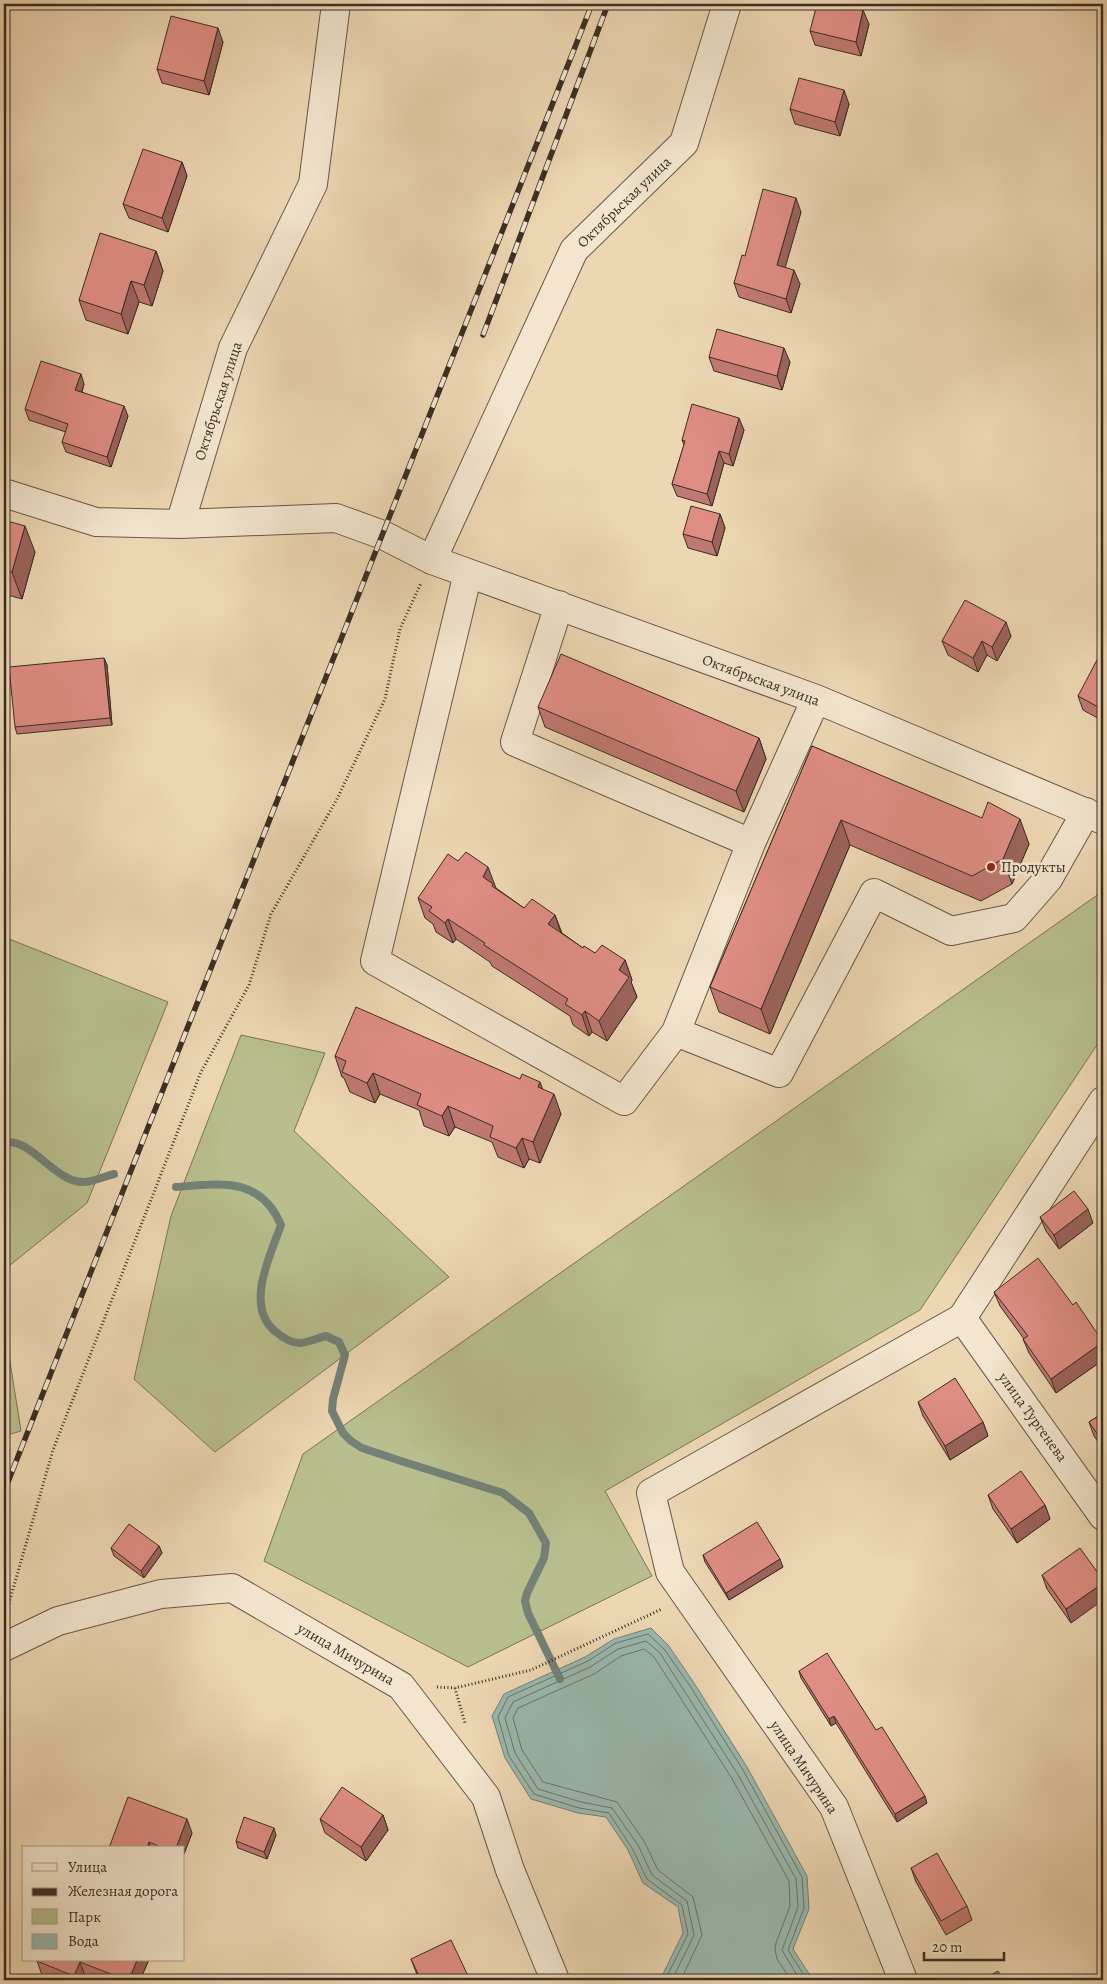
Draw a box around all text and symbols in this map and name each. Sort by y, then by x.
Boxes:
street label: Октябрьская улица [573,152,676,252]
street label: Октябрьская улица [189,339,247,463]
street label: Октябрьская улица [699,649,823,711]
place label: Продукты [1001,857,1066,877]
marker: Продукты [985,861,997,873]
street label: улица Тургенева [993,1367,1072,1466]
street label: улица Мичурина [293,1618,398,1690]
street label: улица Мичурина [765,1715,843,1818]
legend [22,1846,185,1962]
text: Улица [68,1857,107,1877]
text: Железная дорога [68,1881,178,1901]
text: Парк [68,1907,101,1927]
scale bar [924,1929,1004,1961]
text: Вода [68,1931,99,1951]
text: 20 m [932,1937,963,1957]

